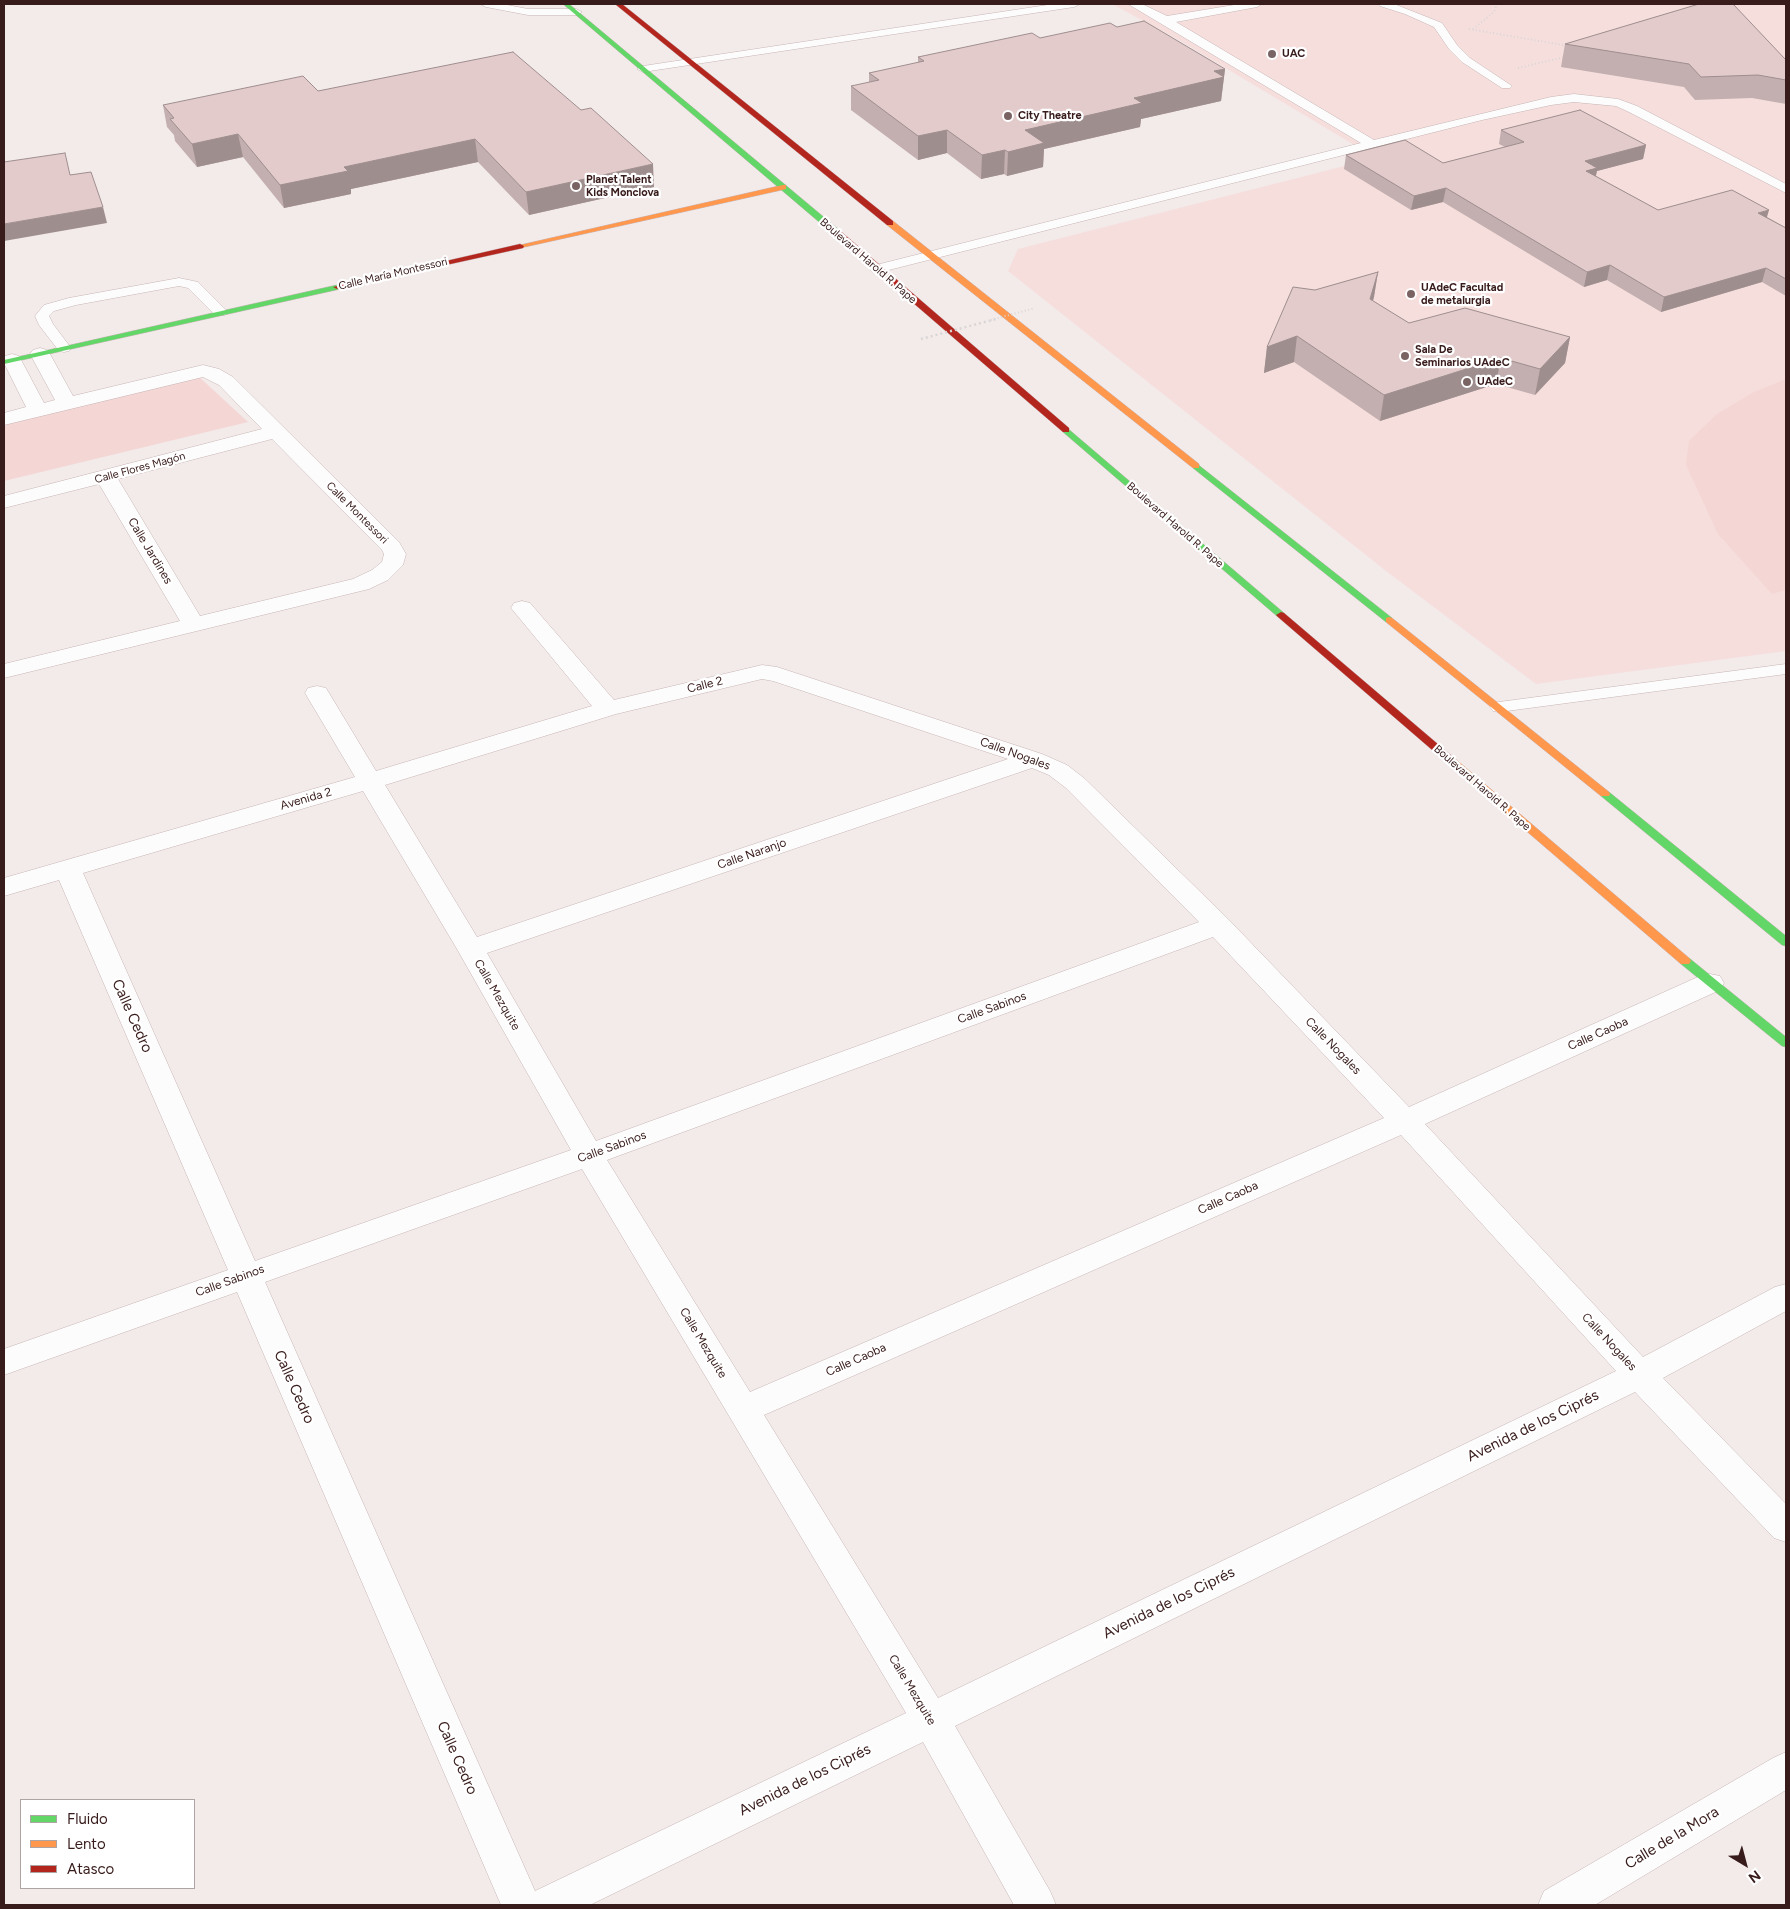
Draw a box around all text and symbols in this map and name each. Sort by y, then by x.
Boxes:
place label: UAC [1282,47,1305,61]
marker: UAC [1266,48,1278,60]
place label: City Theatre [1018,109,1082,123]
marker: City Theatre [1002,110,1014,122]
place label: Planet Talent Kids Monclova [586,173,659,199]
marker: Planet Talent Kids Monclova [570,180,582,192]
street label: Boulevard Harold R. Pape [817,216,919,306]
street label: Calle María Montessori [337,255,449,293]
place label: UAdeC Facultad de metalurgia [1421,281,1503,307]
marker: UAdeC Facultad de metalurgia [1405,288,1417,300]
place label: Sala De Seminarios UAdeC [1415,343,1510,369]
marker: Sala De Seminarios UAdeC [1399,350,1411,362]
place label: UAdeC [1477,375,1513,389]
marker: UAdeC [1461,376,1473,388]
street label: Calle Flores Magón [93,450,187,486]
street label: Calle Montessori [323,479,391,547]
street label: Boulevard Harold R. Pape [1124,480,1226,570]
street label: Calle Jardines [125,515,175,587]
street label: Calle 2 [686,674,724,696]
street label: Calle Nogales [978,735,1052,773]
street label: Boulevard Harold R. Pape [1431,743,1533,833]
street label: Avenida 2 [279,785,333,813]
street label: Calle Naranjo [716,835,788,873]
street label: Calle Mezquite [471,957,523,1033]
street label: Calle Cedro [108,976,156,1056]
street label: Calle Sabinos [956,989,1028,1027]
street label: Calle Nogales [1302,1014,1364,1078]
street label: Calle Caoba [1566,1014,1630,1054]
street label: Calle Sabinos [576,1128,648,1166]
street label: Calle Caoba [1196,1178,1260,1218]
street label: Calle Sabinos [194,1262,266,1300]
street label: Calle Mezquite [676,1305,730,1381]
street label: Calle Nogales [1579,1310,1639,1374]
street label: Calle Caoba [824,1340,888,1380]
street label: Calle Cedro [270,1347,318,1427]
street label: Avenida de los Ciprés [1464,1386,1602,1466]
street label: Avenida de los Ciprés [1100,1563,1238,1643]
street label: Calle Mezquite [885,1652,939,1728]
street label: Calle Cedro [433,1718,481,1798]
street label: Avenida de los Ciprés [736,1740,874,1820]
legend [20,1799,195,1889]
street label: Calle de la Mora [1622,1803,1722,1873]
text: Fluido [67,1810,108,1828]
text: Lento [67,1835,106,1853]
north arrow [1720,1839,1770,1889]
text: Atasco [67,1860,114,1878]
text: N [1745,1866,1764,1886]

